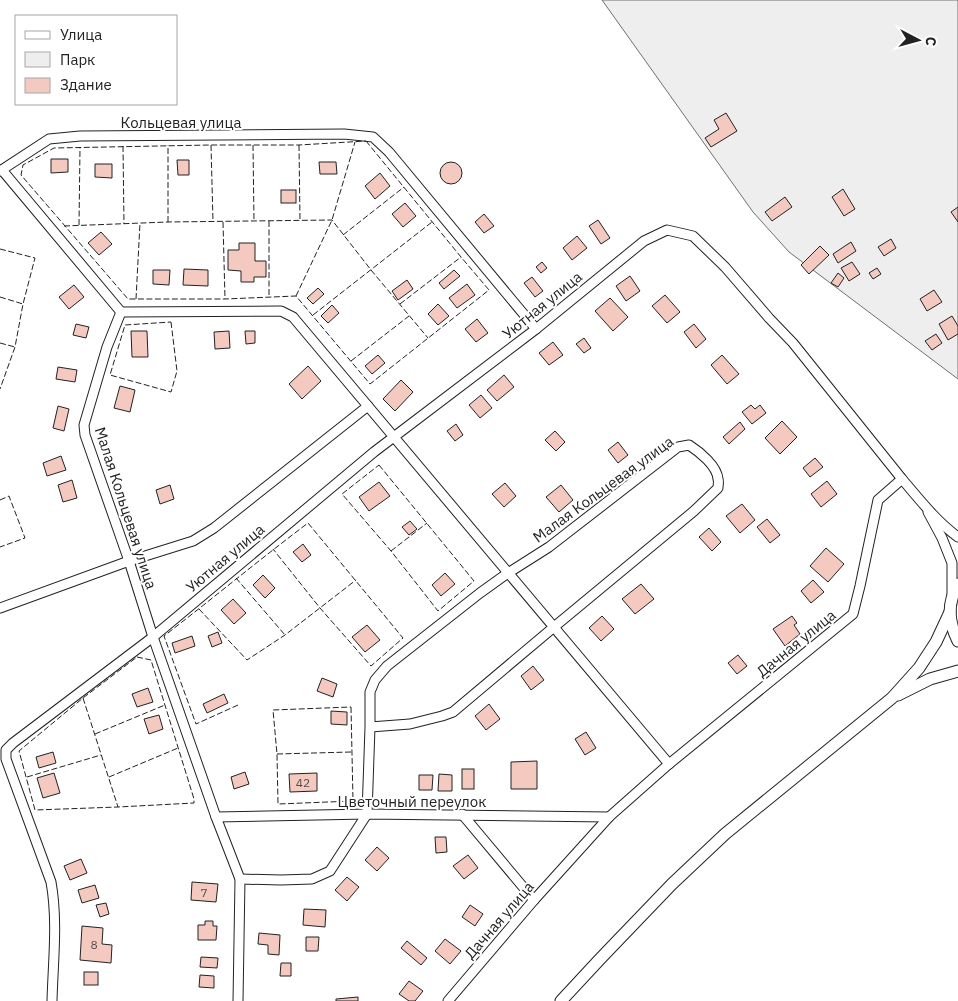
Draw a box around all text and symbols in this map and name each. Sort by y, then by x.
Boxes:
legend [15,15,178,105]
north arrow [893,15,943,65]
text: Улица [60,25,102,44]
text: С [922,36,940,47]
text: Парк [60,50,95,69]
text: Здание [60,75,112,94]
street label: Кольцевая улица [121,113,241,132]
street label: Уютная улица [498,267,586,343]
street label: Малая Кольцевая улица [91,425,161,591]
street label: Малая Кольцевая улица [529,432,677,546]
street label: Уютная улица [182,520,268,596]
street label: Дачная улица [752,605,840,681]
house number: 42 [296,775,310,790]
street label: Цветочный переулок [338,792,486,811]
street label: Дачная улица [460,877,538,963]
house number: 7 [200,885,208,900]
house number: 8 [90,937,98,952]

